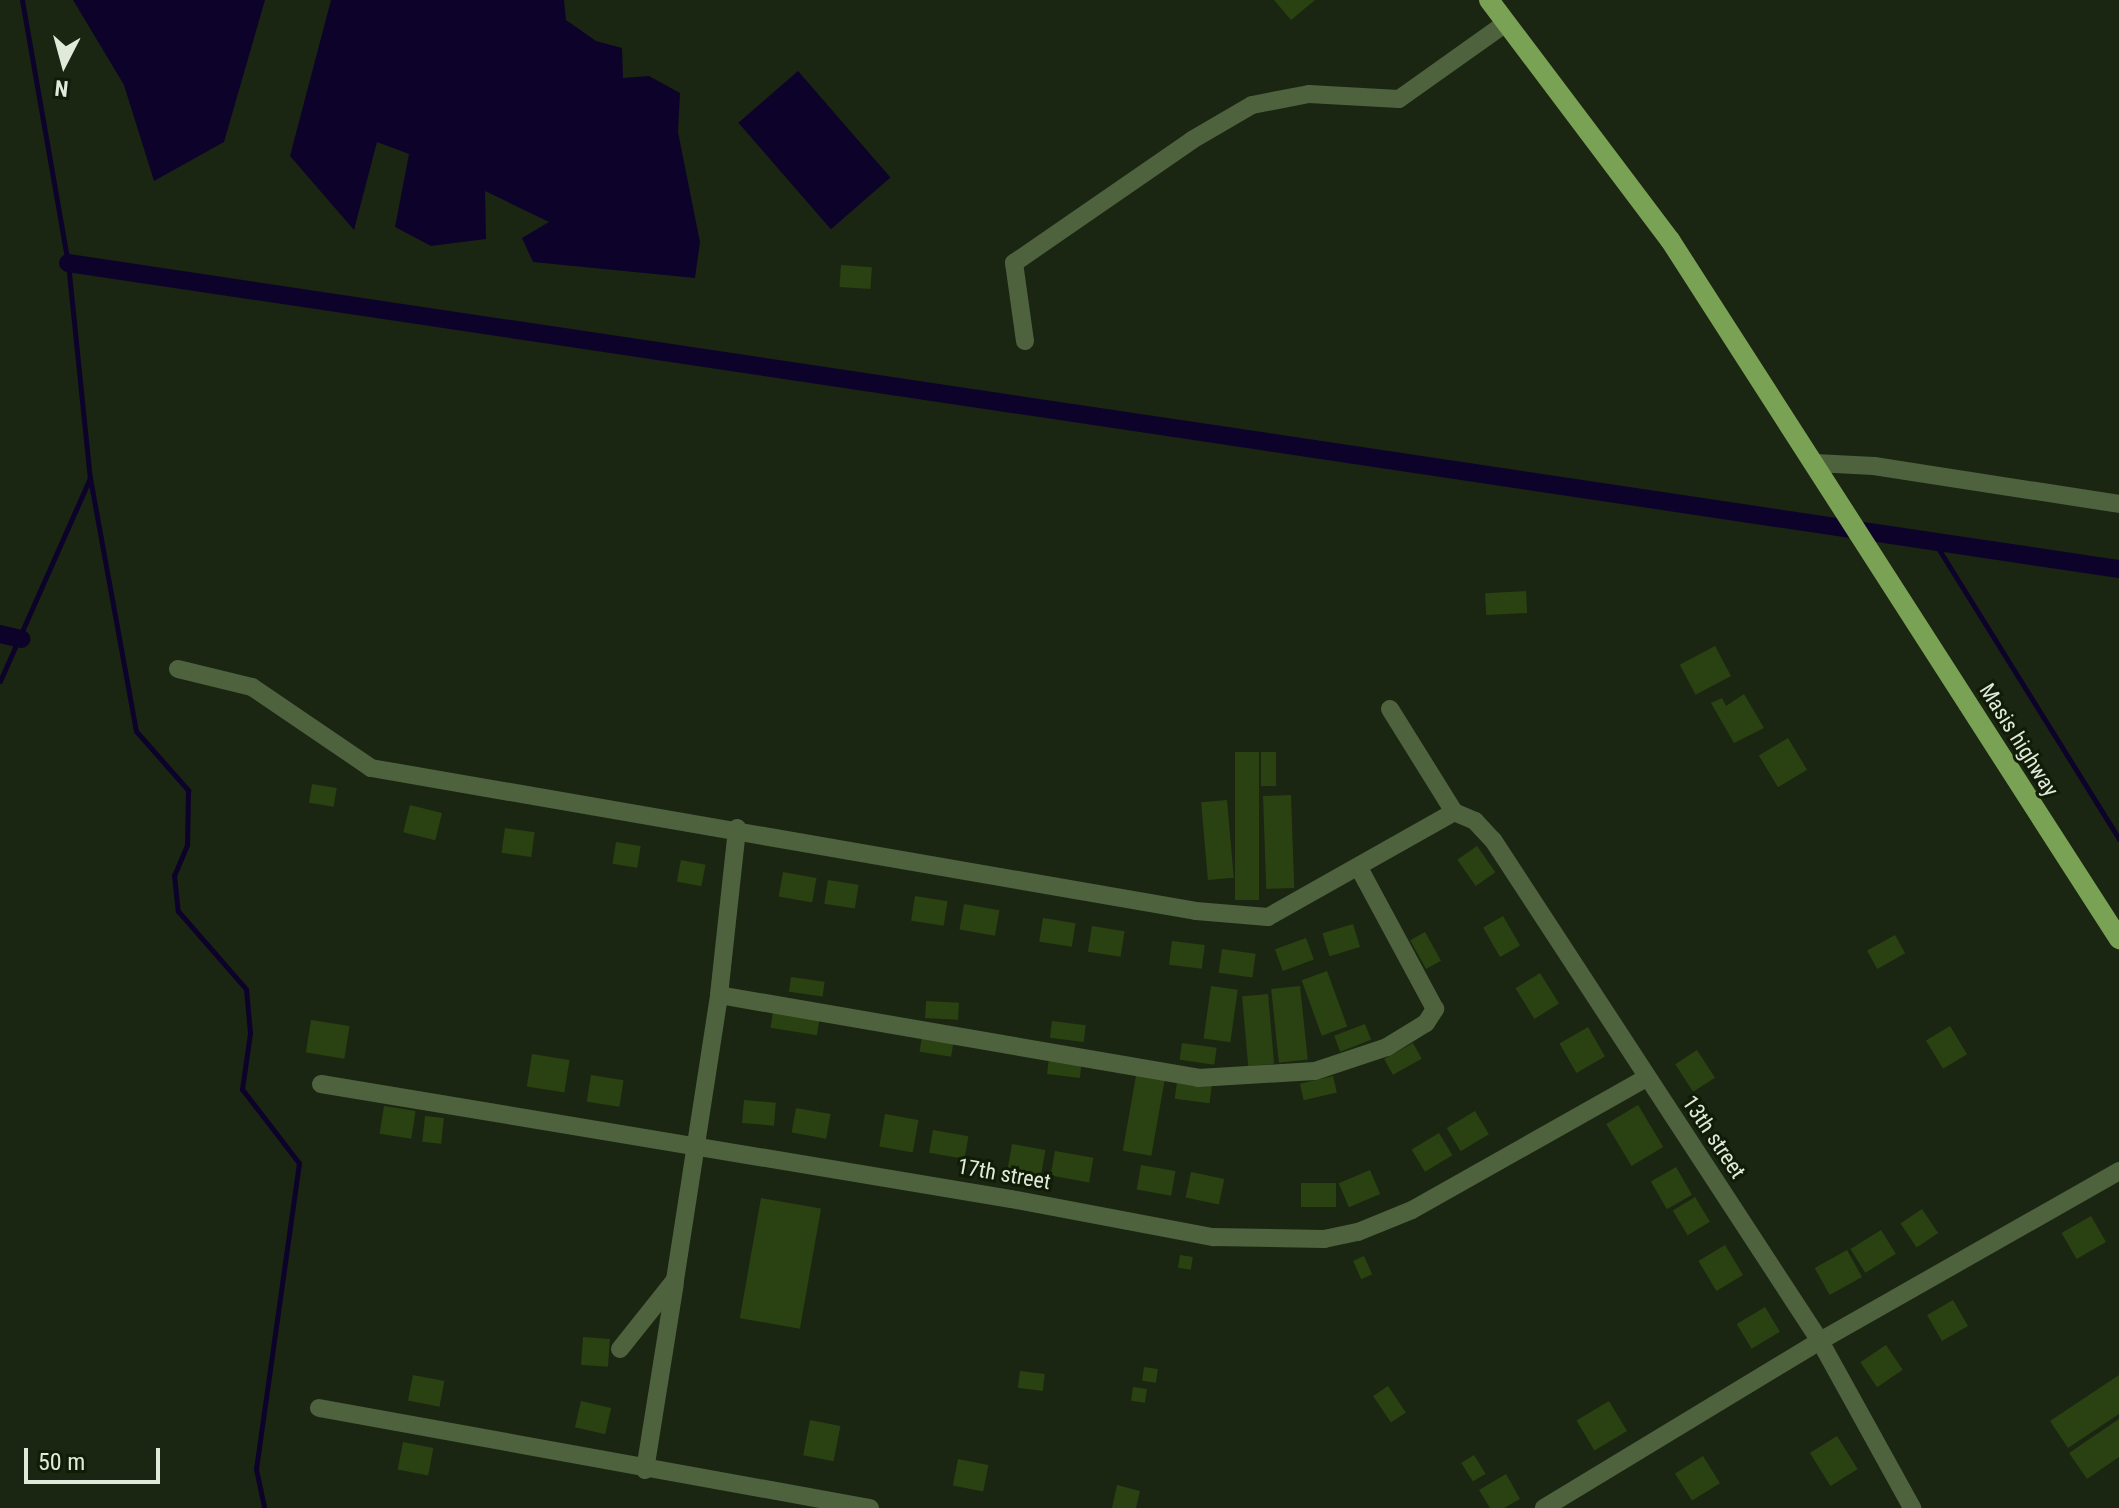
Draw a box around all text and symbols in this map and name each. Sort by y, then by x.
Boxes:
north arrow [24,24,104,104]
text: N [53,75,69,102]
street label: Masis highway [1974,679,2064,801]
street label: 13th street [1677,1091,1751,1183]
street label: 17th street [955,1153,1053,1195]
scale bar [28,1432,164,1482]
text: 50 m [38,1448,85,1476]

